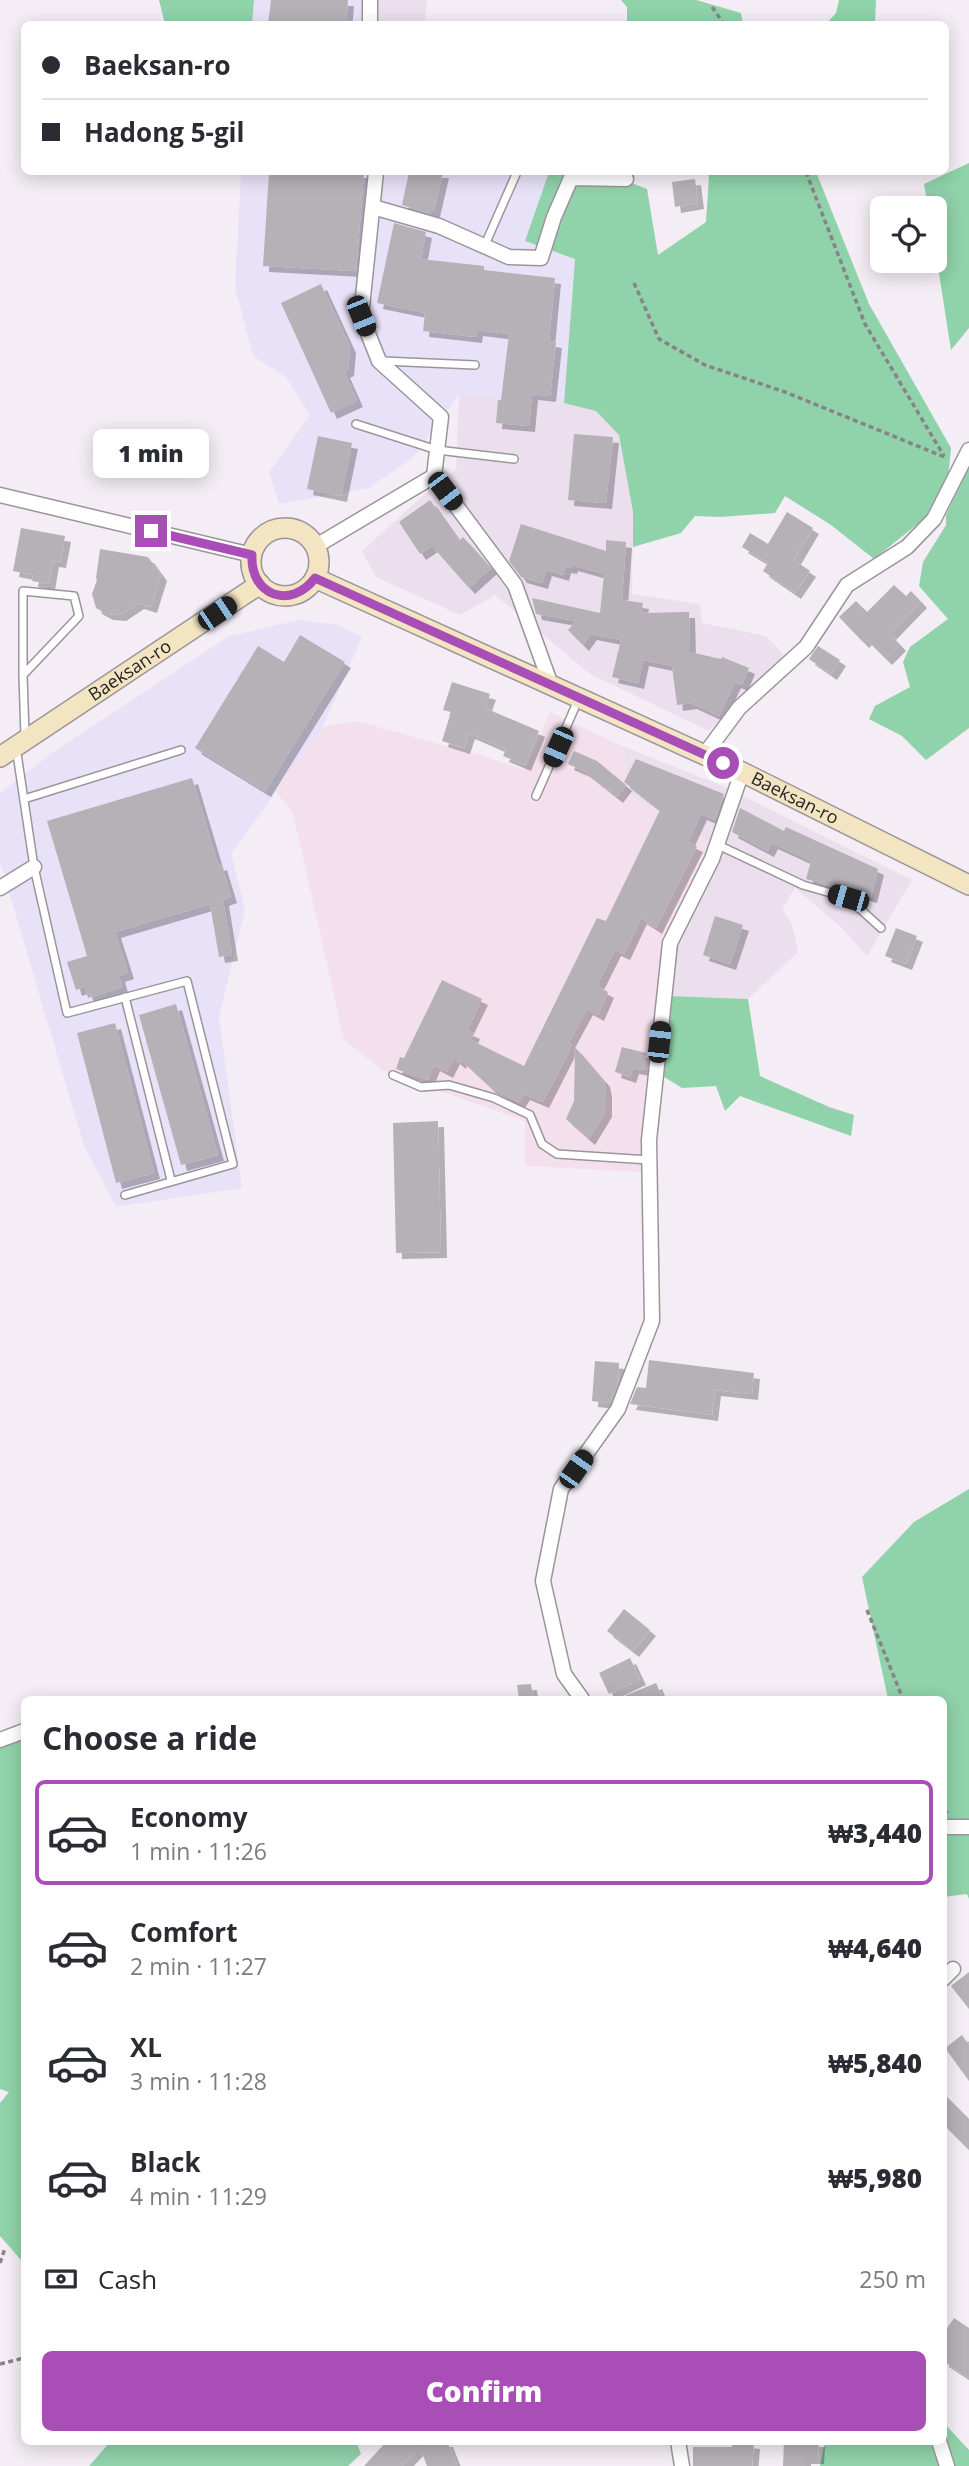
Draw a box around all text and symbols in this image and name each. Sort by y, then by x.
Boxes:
text: Baeksan-ro [84,47,231,83]
text: Hadong 5-gil [84,114,244,150]
map controls [870,196,947,273]
button: locate [870,196,947,273]
car [344,293,379,339]
callout: 1 min [93,430,209,478]
text: 1 min [118,437,184,469]
car [424,468,467,514]
route end [135,515,167,547]
car [194,593,241,633]
street label: Baeksan-ro [83,633,175,706]
car [540,724,577,770]
route start [707,747,739,779]
street label: Baeksan-ro [747,766,843,829]
car [825,882,872,914]
car [647,1020,672,1064]
car [556,1446,597,1492]
text: Choose a ride [42,1716,257,1759]
text: Economy [130,1799,248,1835]
icon: car [46,1801,109,1864]
text: ₩3,440 [828,1815,922,1851]
text: 1 min · 11:26 [130,1835,267,1867]
text: Comfort [130,1914,237,1950]
icon: car [46,1916,109,1979]
text: ₩4,640 [828,1930,922,1966]
text: 2 min · 11:27 [130,1950,267,1982]
text: XL [130,2029,162,2065]
icon: car [46,2031,109,2094]
text: ₩5,840 [828,2045,922,2081]
text: 3 min · 11:28 [130,2065,267,2097]
text: Black [130,2144,201,2180]
icon: car [46,2146,109,2209]
text: ₩5,980 [828,2160,922,2196]
text: 4 min · 11:29 [130,2180,267,2212]
icon: cash [42,2260,80,2298]
text: Cash [98,2261,157,2297]
text: 250 m [859,2263,926,2295]
button: Confirm [42,2351,926,2431]

